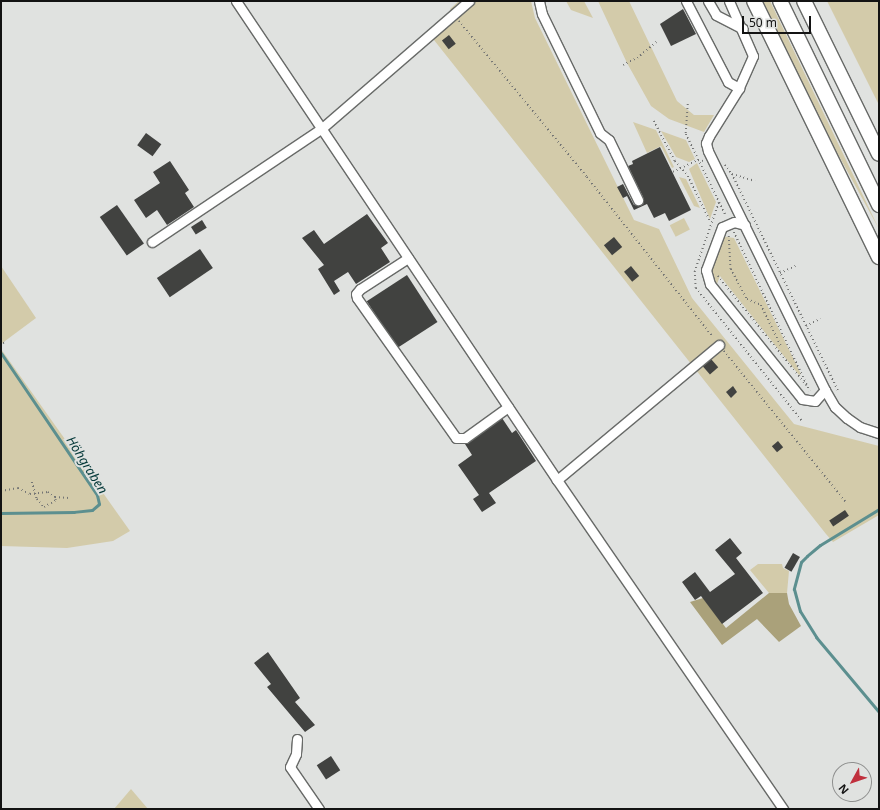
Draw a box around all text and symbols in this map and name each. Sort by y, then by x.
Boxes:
scale bar [744,8,813,34]
text: 50 m [749,14,777,31]
water label: Höhgraben [63,433,111,497]
north arrow [832,762,872,802]
text: N [835,781,852,798]

